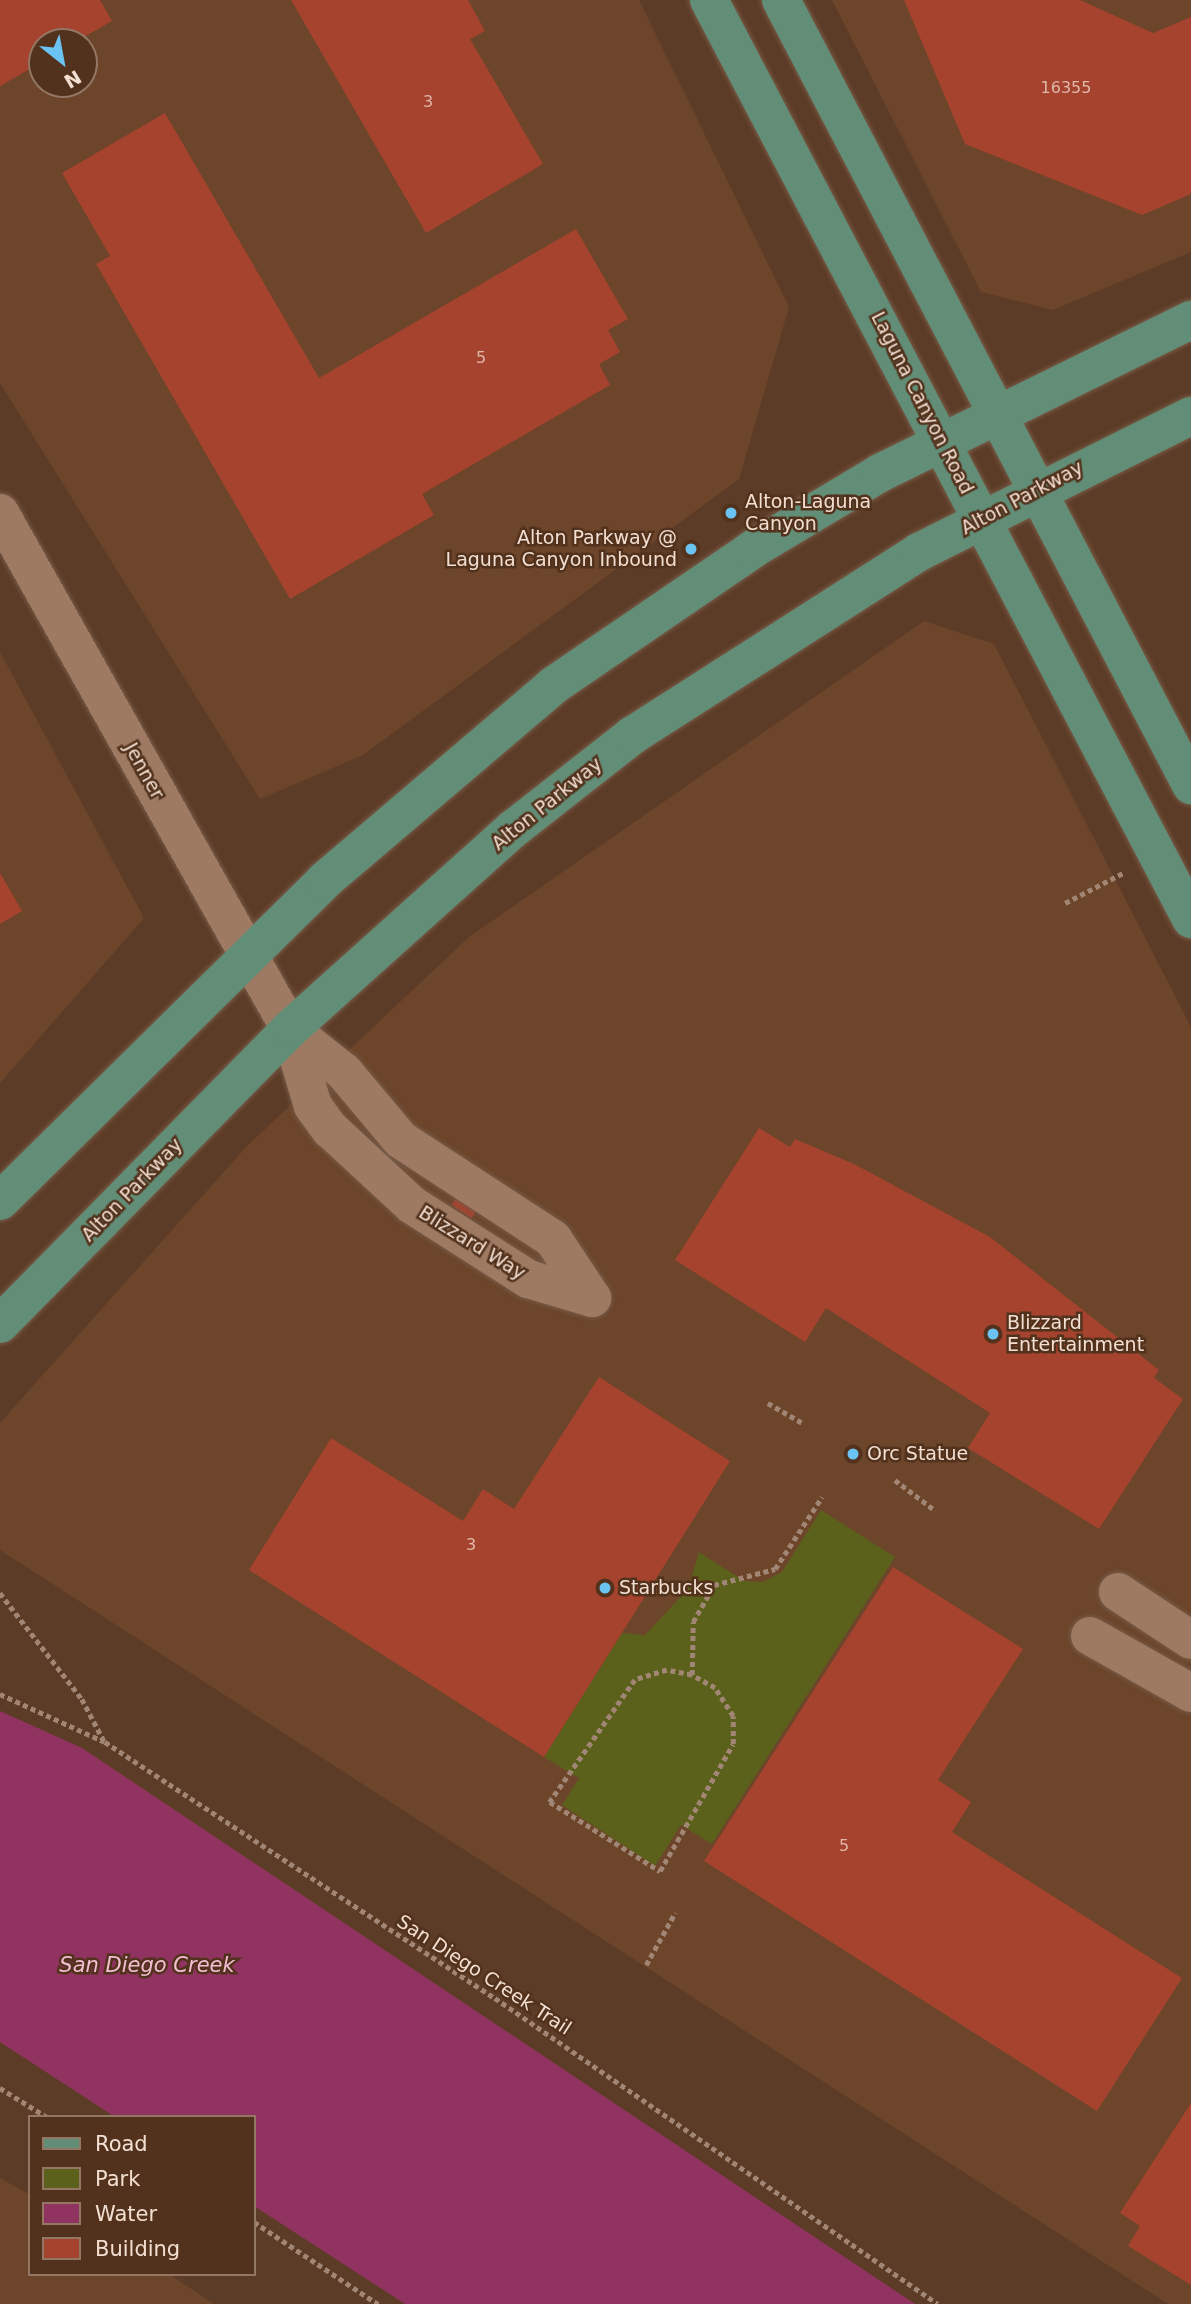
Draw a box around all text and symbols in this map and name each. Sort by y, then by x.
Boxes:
north arrow [28,28,98,98]
text: N [60,66,85,93]
house number: 16355 [1041,78,1091,98]
house number: 3 [423,92,433,112]
street label: Laguna Canyon Road [866,308,978,498]
house number: 5 [476,348,486,368]
street label: Alton Parkway [957,456,1087,540]
place label: Alton-Laguna Canyon [745,491,871,535]
marker: Alton-Laguna Canyon [723,505,739,521]
place label: Alton Parkway @ Laguna Canyon Inbound [446,527,677,571]
marker: Alton Parkway @ Laguna Canyon Inbound [683,541,699,557]
street label: Jenner [119,739,169,803]
street label: Alton Parkway [487,753,607,855]
street label: Alton Parkway [77,1134,187,1246]
street label: Blizzard Way [415,1201,529,1285]
place label: Blizzard Entertainment [1007,1312,1144,1356]
marker: Blizzard Entertainment [985,1326,1001,1342]
place label: Orc Statue [867,1443,968,1465]
marker: Orc Statue [845,1446,861,1462]
house number: 3 [466,1535,476,1555]
place label: Starbucks [619,1577,713,1599]
marker: Starbucks [597,1580,613,1596]
house number: 5 [839,1836,849,1856]
street label: San Diego Creek Trail [393,1910,575,2040]
water label: San Diego Creek [59,1952,235,1978]
legend [28,2115,256,2276]
text: Road [95,2132,148,2156]
text: Park [95,2167,140,2191]
text: Water [95,2202,157,2226]
text: Building [95,2237,180,2261]

